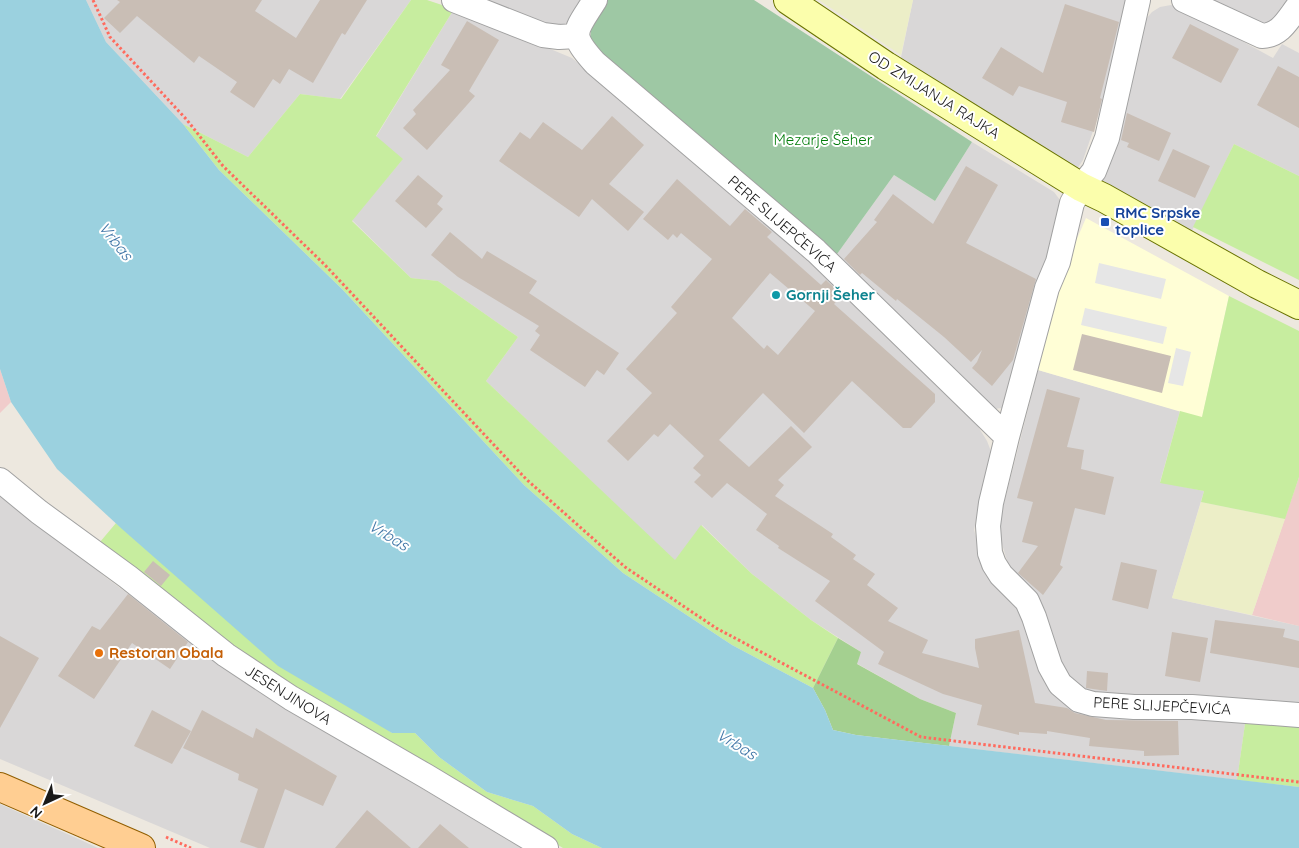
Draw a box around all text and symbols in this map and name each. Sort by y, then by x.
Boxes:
street label: OD ZMIJANJA RAJKA [865,46,1004,143]
park label: Mezarje Šeher [773,130,873,149]
street label: PERE SLIJEPČEVIĆA [724,171,841,276]
place label: RMC Srpske toplice [1115,203,1201,239]
marker: RMC Srpske toplice [1099,216,1111,228]
water label: Vrbas [95,218,138,265]
place label: Gornji Šeher [786,285,876,304]
marker: Gornji Šeher [770,289,782,301]
water label: Vrbas [365,515,414,556]
place label: Restoran Obala [109,643,223,662]
marker: Restoran Obala [93,647,105,659]
street label: JESENJINOVA [241,660,335,729]
street label: PERE SLIJEPČEVIĆA [1093,692,1232,719]
water label: Vrbas [713,724,762,765]
north arrow [20,778,70,828]
text: N [26,802,46,822]

